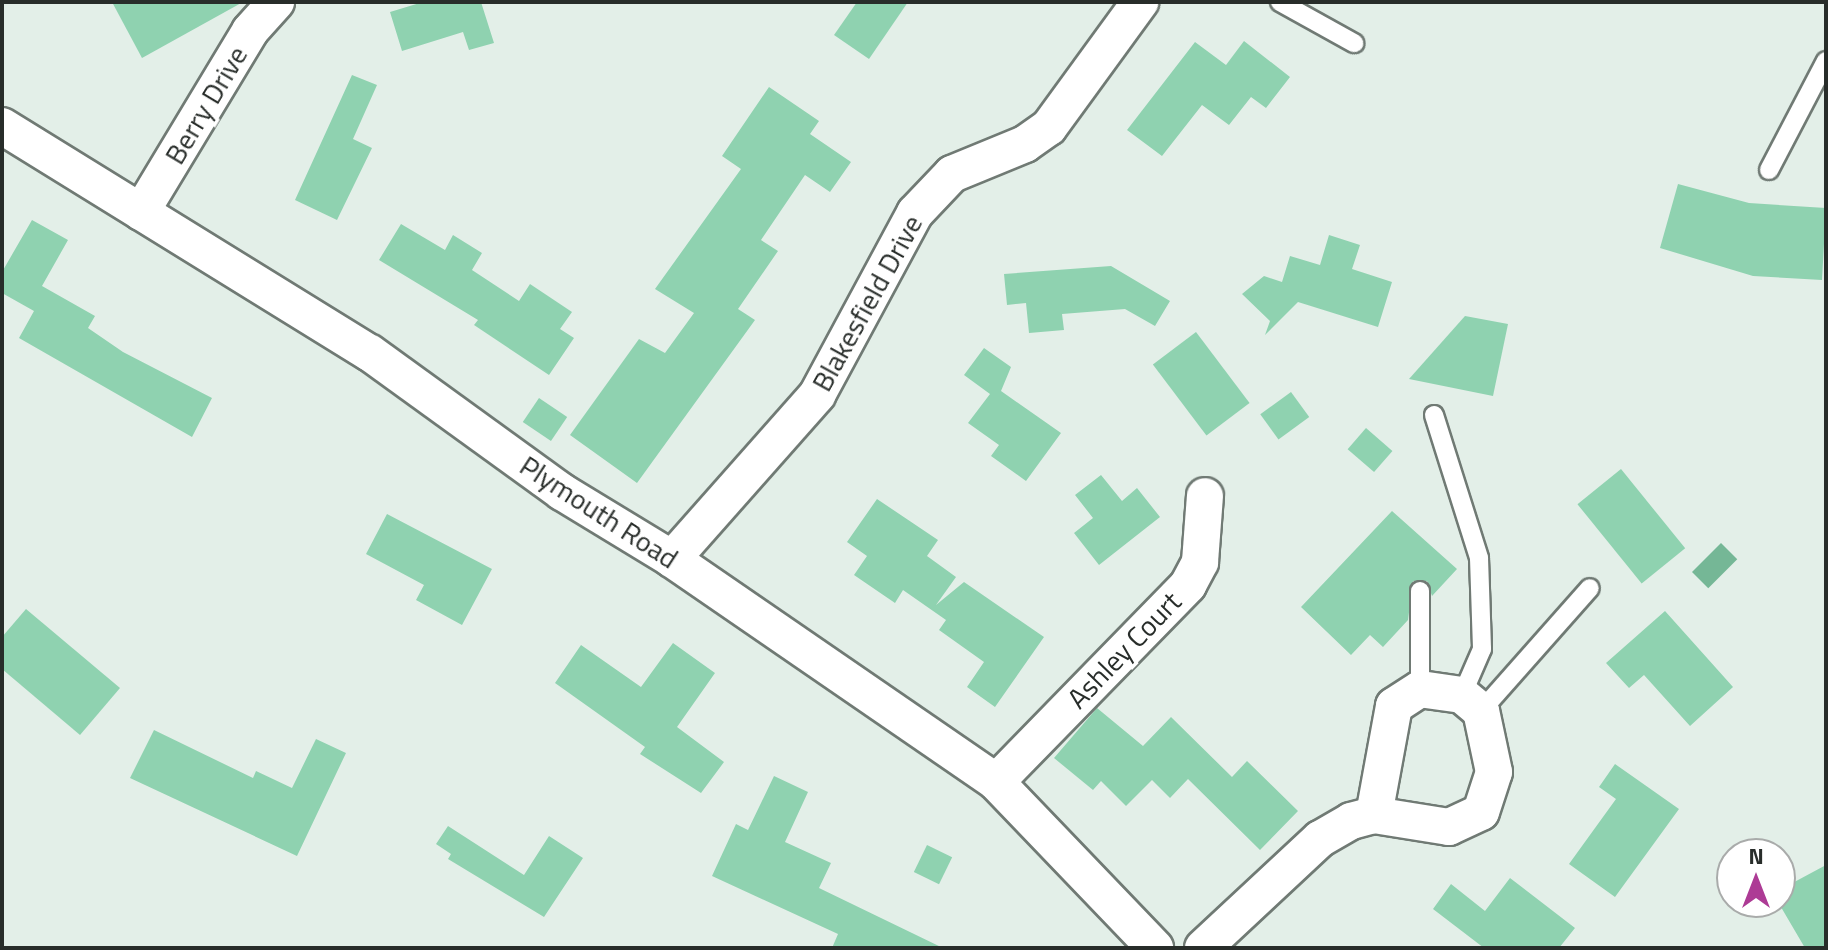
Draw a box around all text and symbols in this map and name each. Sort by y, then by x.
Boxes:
street label: Berry Drive [158,40,254,170]
street label: Blakesfield Drive [805,209,929,397]
street label: Plymouth Road [514,449,684,575]
street label: Ashley Court [1060,585,1188,715]
north arrow [1716,838,1796,918]
text: N [1748,839,1764,873]

